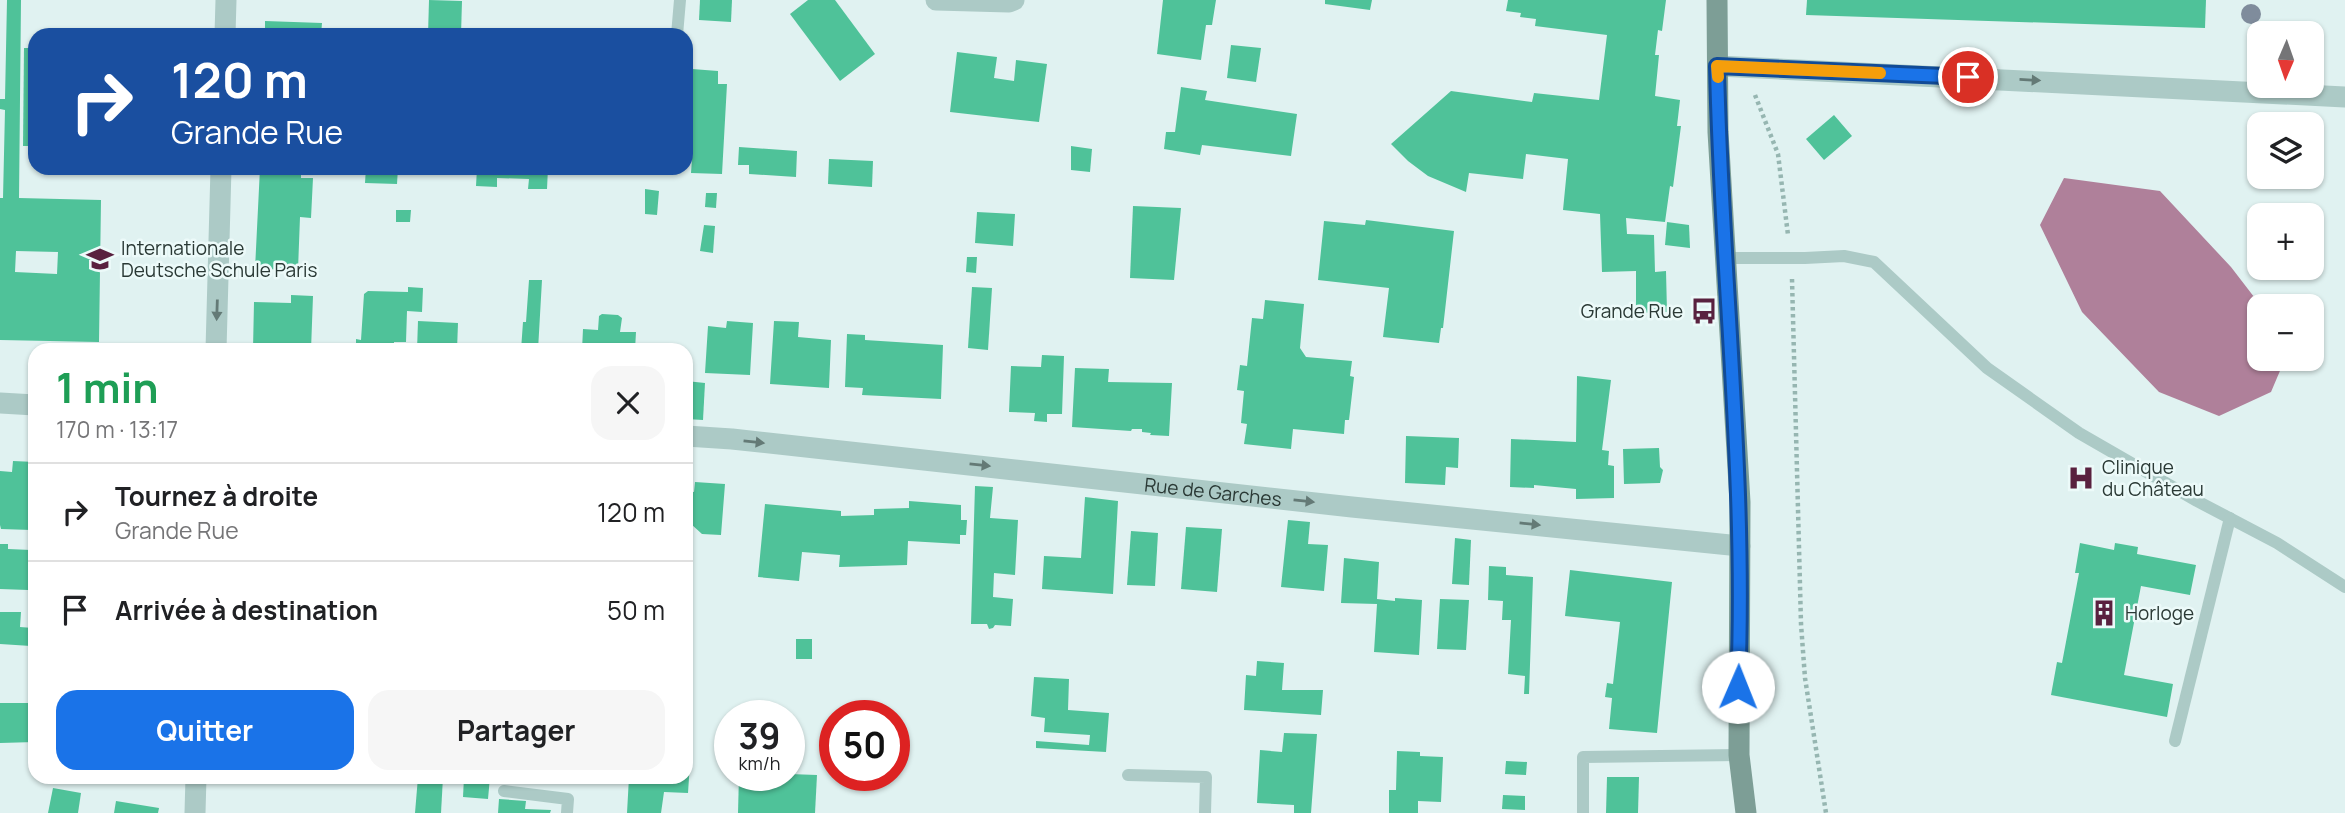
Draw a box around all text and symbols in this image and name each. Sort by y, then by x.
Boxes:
north arrow [2247,21,2324,98]
map controls [2247,21,2324,371]
text: 120 m [171,46,308,113]
pin [1938,47,1998,107]
icon: right [56,56,147,147]
icon: arrive [1949,58,1987,96]
one-way arrow [2020,75,2042,86]
text: Grande Rue [171,110,343,154]
button: layers [2247,112,2324,189]
button: + [2247,203,2324,280]
place label: Internationale Deutsche Schule Paris [121,235,317,283]
school or university icon: Internationale Deutsche Schule Paris [85,244,115,274]
button: − [2247,294,2324,371]
bus stop icon: Grande Rue [1689,296,1719,326]
place label: Grande Rue [1581,298,1683,324]
one-way arrow [212,299,223,321]
text: 1 min [56,358,159,416]
button: close [591,366,665,440]
text: 170 m · 13:17 [56,413,178,445]
one-way arrow [743,436,765,447]
place label: Clinique du Château [2102,454,2204,502]
one-way arrow [969,460,991,471]
hospital icon: Clinique du Château [2066,463,2096,493]
street label: Rue de Garches [1143,471,1283,512]
text: Tournez à droite [115,478,318,514]
icon: right [56,493,94,531]
text: 120 m [597,494,665,530]
one-way arrow [1293,496,1315,507]
text: Grande Rue [115,514,239,546]
one-way arrow [1519,519,1541,530]
icon: arrive [56,591,94,629]
text: Arrivée à destination [115,592,378,628]
text: 50 m [607,592,665,628]
building icon: Horloge [2089,598,2119,628]
place label: Horloge [2125,600,2194,626]
position arrow [1701,650,1775,724]
button: Quitter [56,690,354,770]
button: Partager [368,690,665,770]
speed limit sign: 50 [819,700,910,791]
text: 39 [738,712,781,760]
text: km/h [739,751,780,775]

